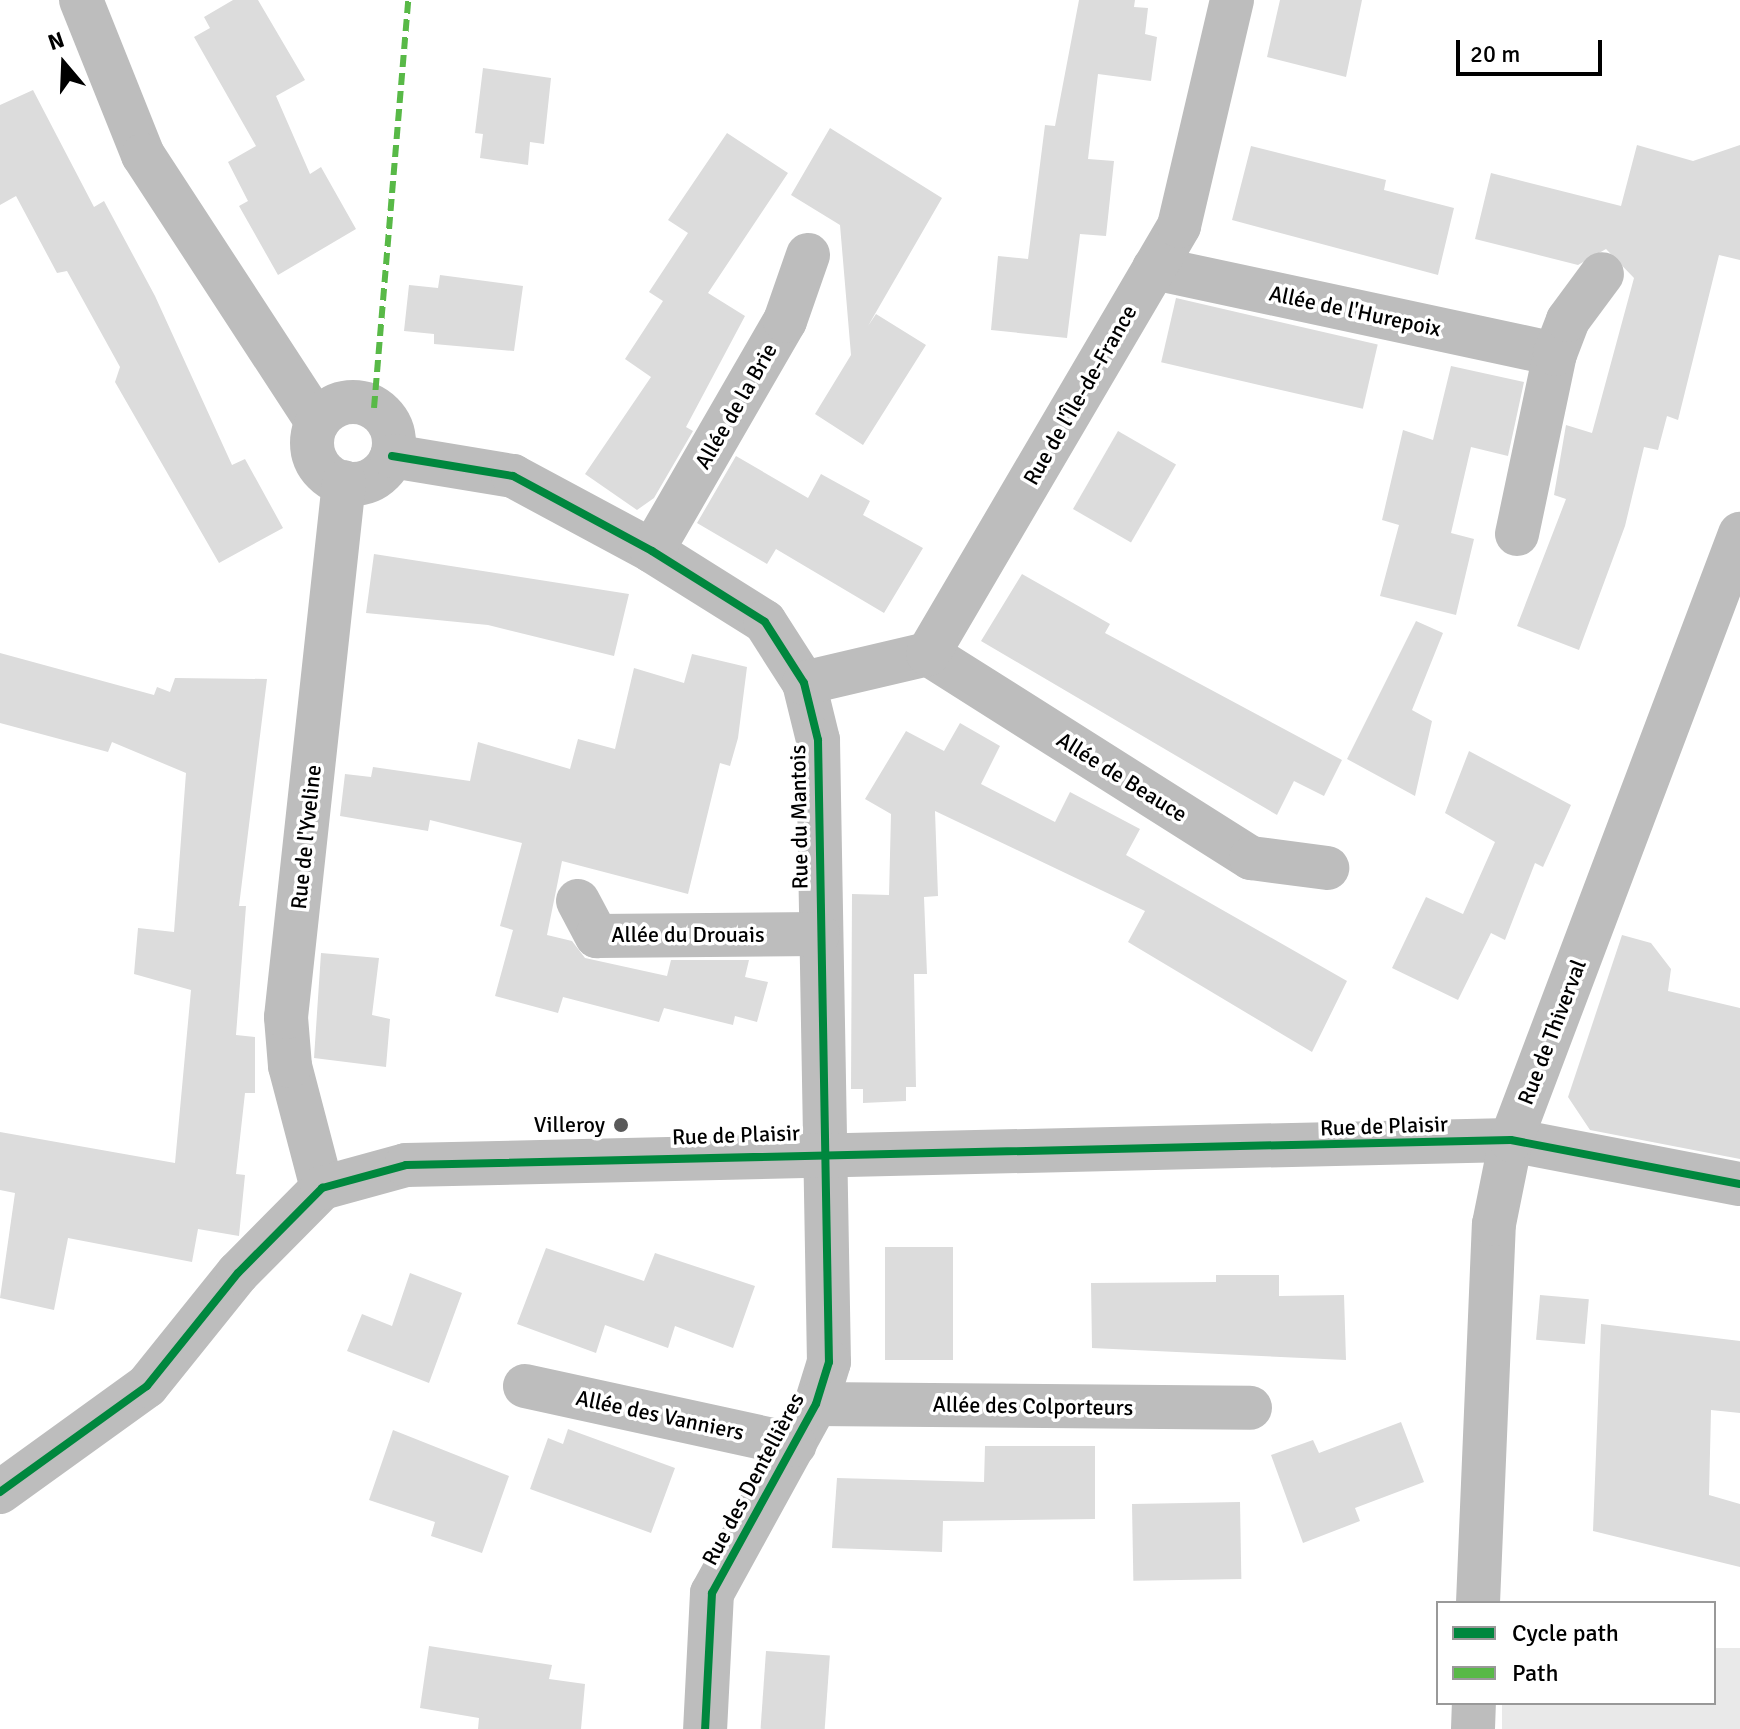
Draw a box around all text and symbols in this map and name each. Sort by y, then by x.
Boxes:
north arrow [24,24,104,104]
scale bar [1460,24,1606,74]
text: N [44,26,68,56]
text: 20 m [1470,39,1520,69]
street label: Allée de l'Hurepoix [1267,280,1443,342]
street label: Rue de l'Île-de-France [1018,300,1142,490]
street label: Allée de la Brie [689,338,783,474]
street label: Allée de Beauce [1052,726,1192,828]
street label: Rue du Mantois [785,745,813,889]
street label: Rue de l'Yveline [285,763,327,911]
street label: Allée du Drouais [611,922,765,948]
street label: Rue de Thiverval [1512,956,1592,1108]
street label: Rue de Plaisir [1320,1111,1448,1141]
place label: Villeroy [534,1112,605,1138]
marker: Villeroy [612,1116,630,1134]
street label: Rue de Plaisir [672,1120,800,1150]
street label: Allée des Vanniers [573,1384,747,1446]
street label: Rue des Dentellières [696,1388,810,1570]
street label: Allée des Colporteurs [932,1391,1134,1421]
legend [1436,1601,1716,1705]
text: Cycle path [1512,1618,1619,1648]
text: Path [1512,1658,1558,1688]

